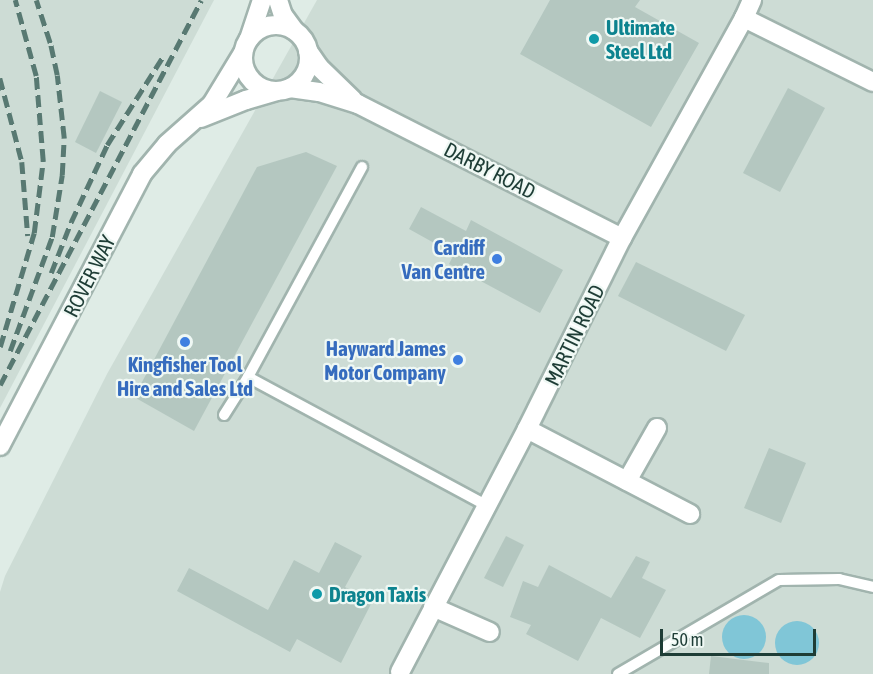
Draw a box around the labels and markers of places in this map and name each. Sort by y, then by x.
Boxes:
place label: Ultimate Steel Ltd [606,14,675,64]
marker: Ultimate Steel Ltd [587,32,601,46]
place label: Cardiff Van Centre [402,234,485,284]
marker: Cardiff Van Centre [490,252,504,266]
marker: Kingfisher Tool Hire and Sales Ltd [178,335,192,349]
place label: Hayward James Motor Company [324,335,446,385]
place label: Kingfisher Tool Hire and Sales Ltd [117,351,253,401]
marker: Hayward James Motor Company [451,353,465,367]
place label: Dragon Taxis [329,581,426,607]
marker: Dragon Taxis [310,587,324,601]

